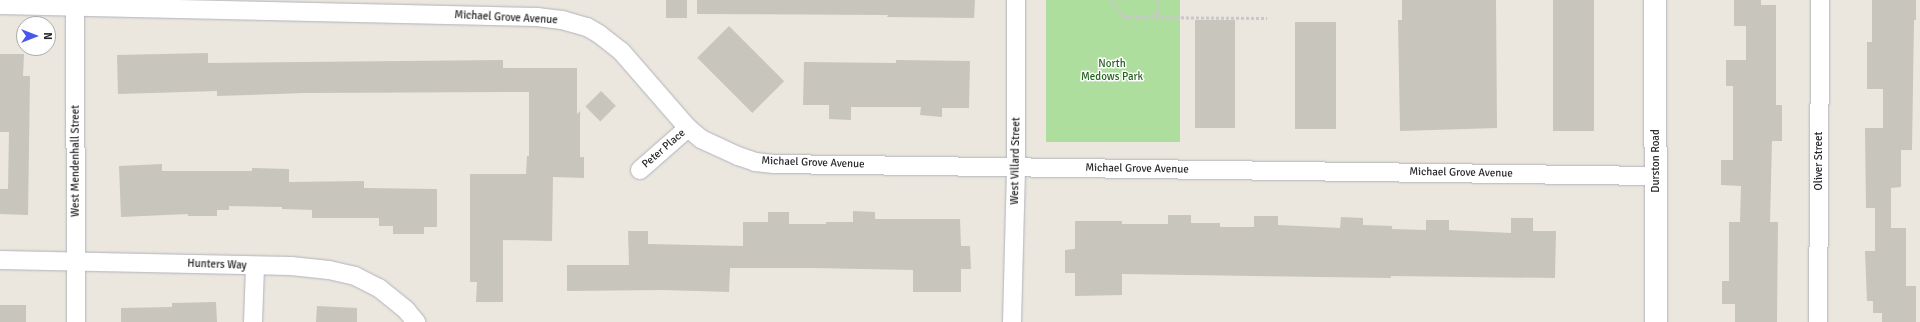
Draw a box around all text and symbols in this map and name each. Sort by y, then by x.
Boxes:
street label: Michael Grove Avenue [454,9,558,27]
north arrow [16,16,56,56]
text: N [41,32,54,40]
park label: North Medows Park [1081,58,1143,84]
street label: West Mendenhall Street [69,105,83,217]
street label: West Villard Street [1009,117,1023,205]
street label: Peter Place [640,127,688,171]
street label: Durston Road [1649,129,1663,193]
street label: Oliver Street [1812,132,1826,190]
street label: Michael Grove Avenue [761,155,865,171]
street label: Michael Grove Avenue [1085,161,1189,177]
street label: Michael Grove Avenue [1409,165,1513,181]
street label: Hunters Way [187,257,247,273]

